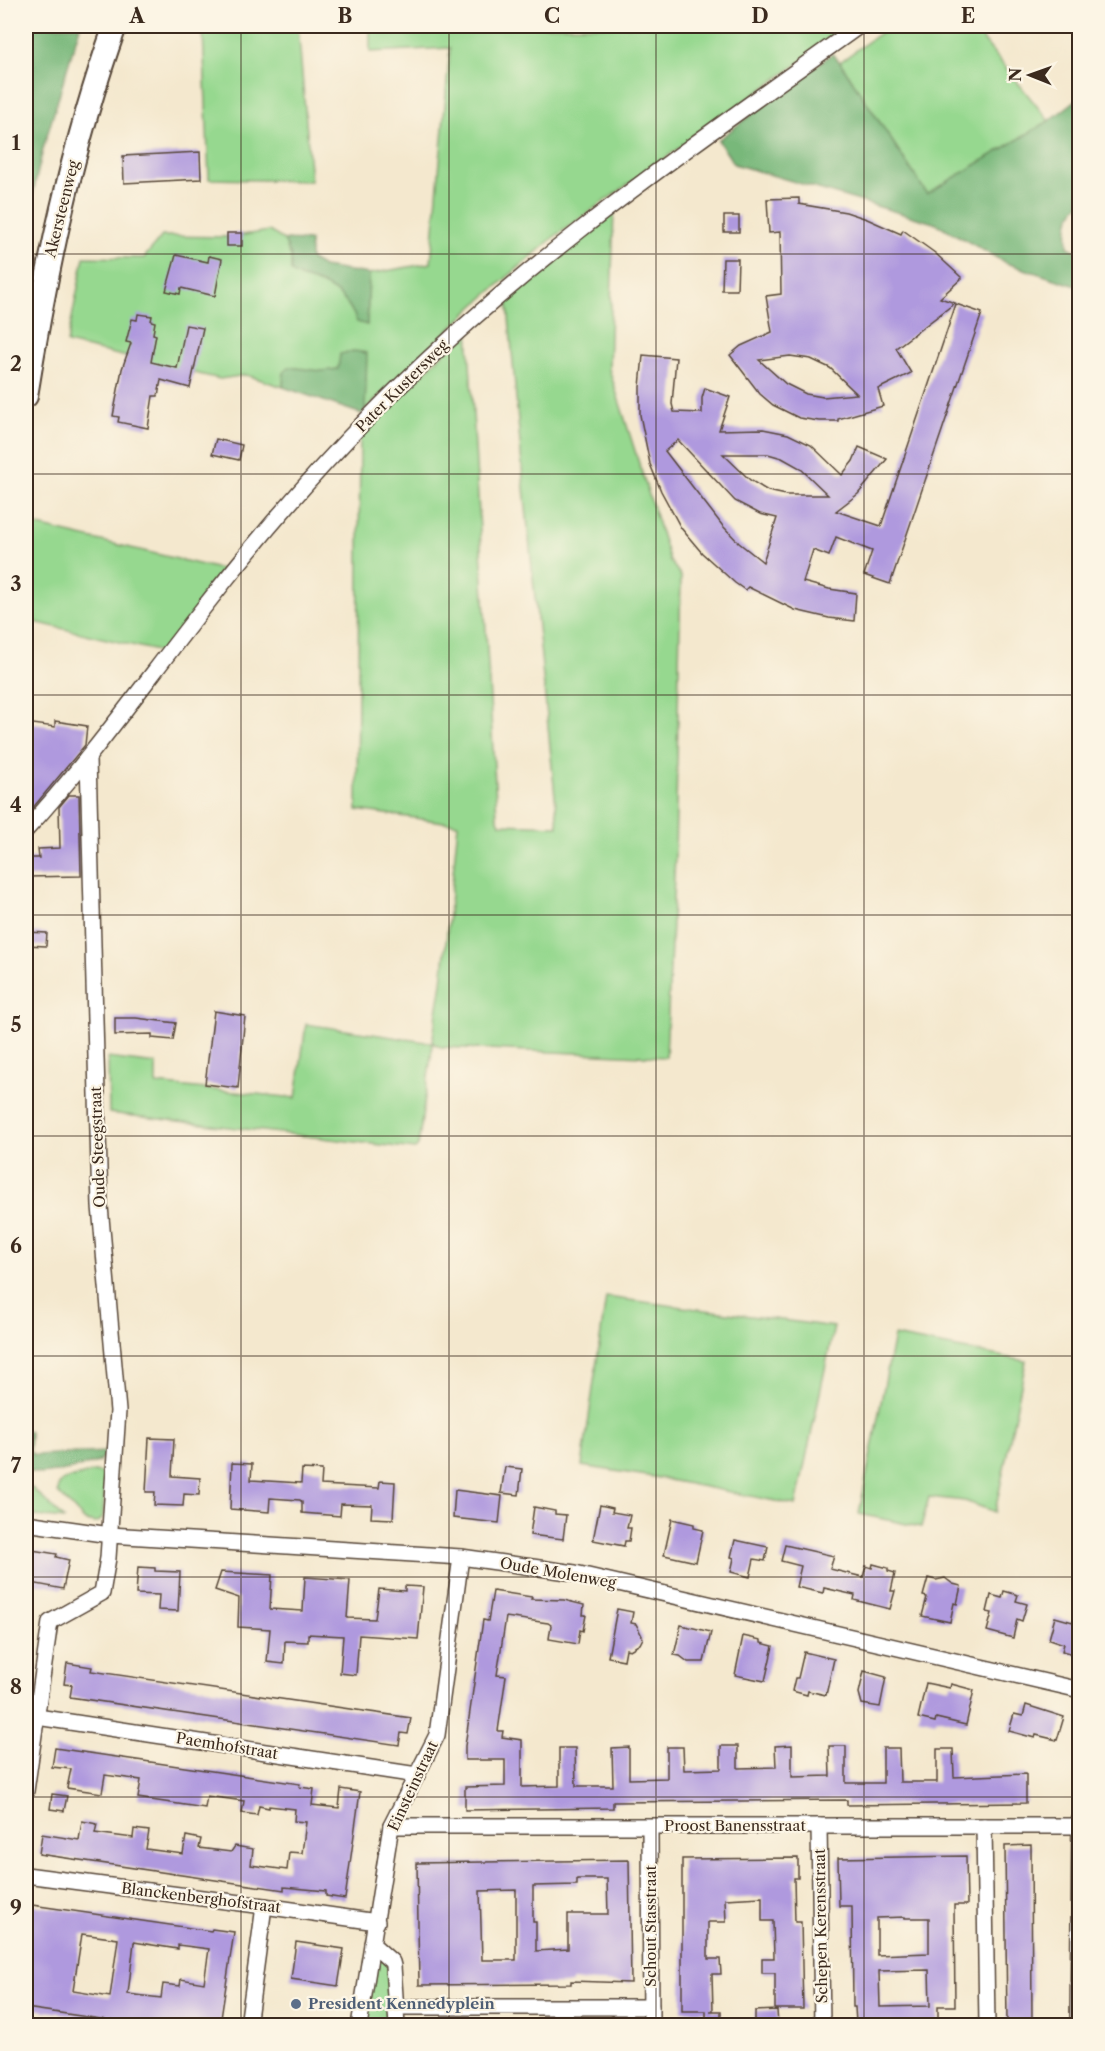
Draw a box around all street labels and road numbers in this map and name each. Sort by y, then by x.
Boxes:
street label: Akersteenweg [40,158,83,261]
street label: Pater Kustersweg [351,335,452,436]
street label: Oude Steegstraat [86,1085,109,1208]
street label: Oude Molenweg [499,1553,618,1592]
street label: Paemhofstraat [175,1728,280,1763]
street label: Einsteinstraat [383,1737,442,1834]
street label: Proost Banensstraat [664,1816,806,1835]
street label: Schepen Kerensstraat [810,1848,831,2004]
street label: Schout Stasstraat [641,1864,660,1987]
street label: Blanckenberghofstraat [120,1878,283,1917]

